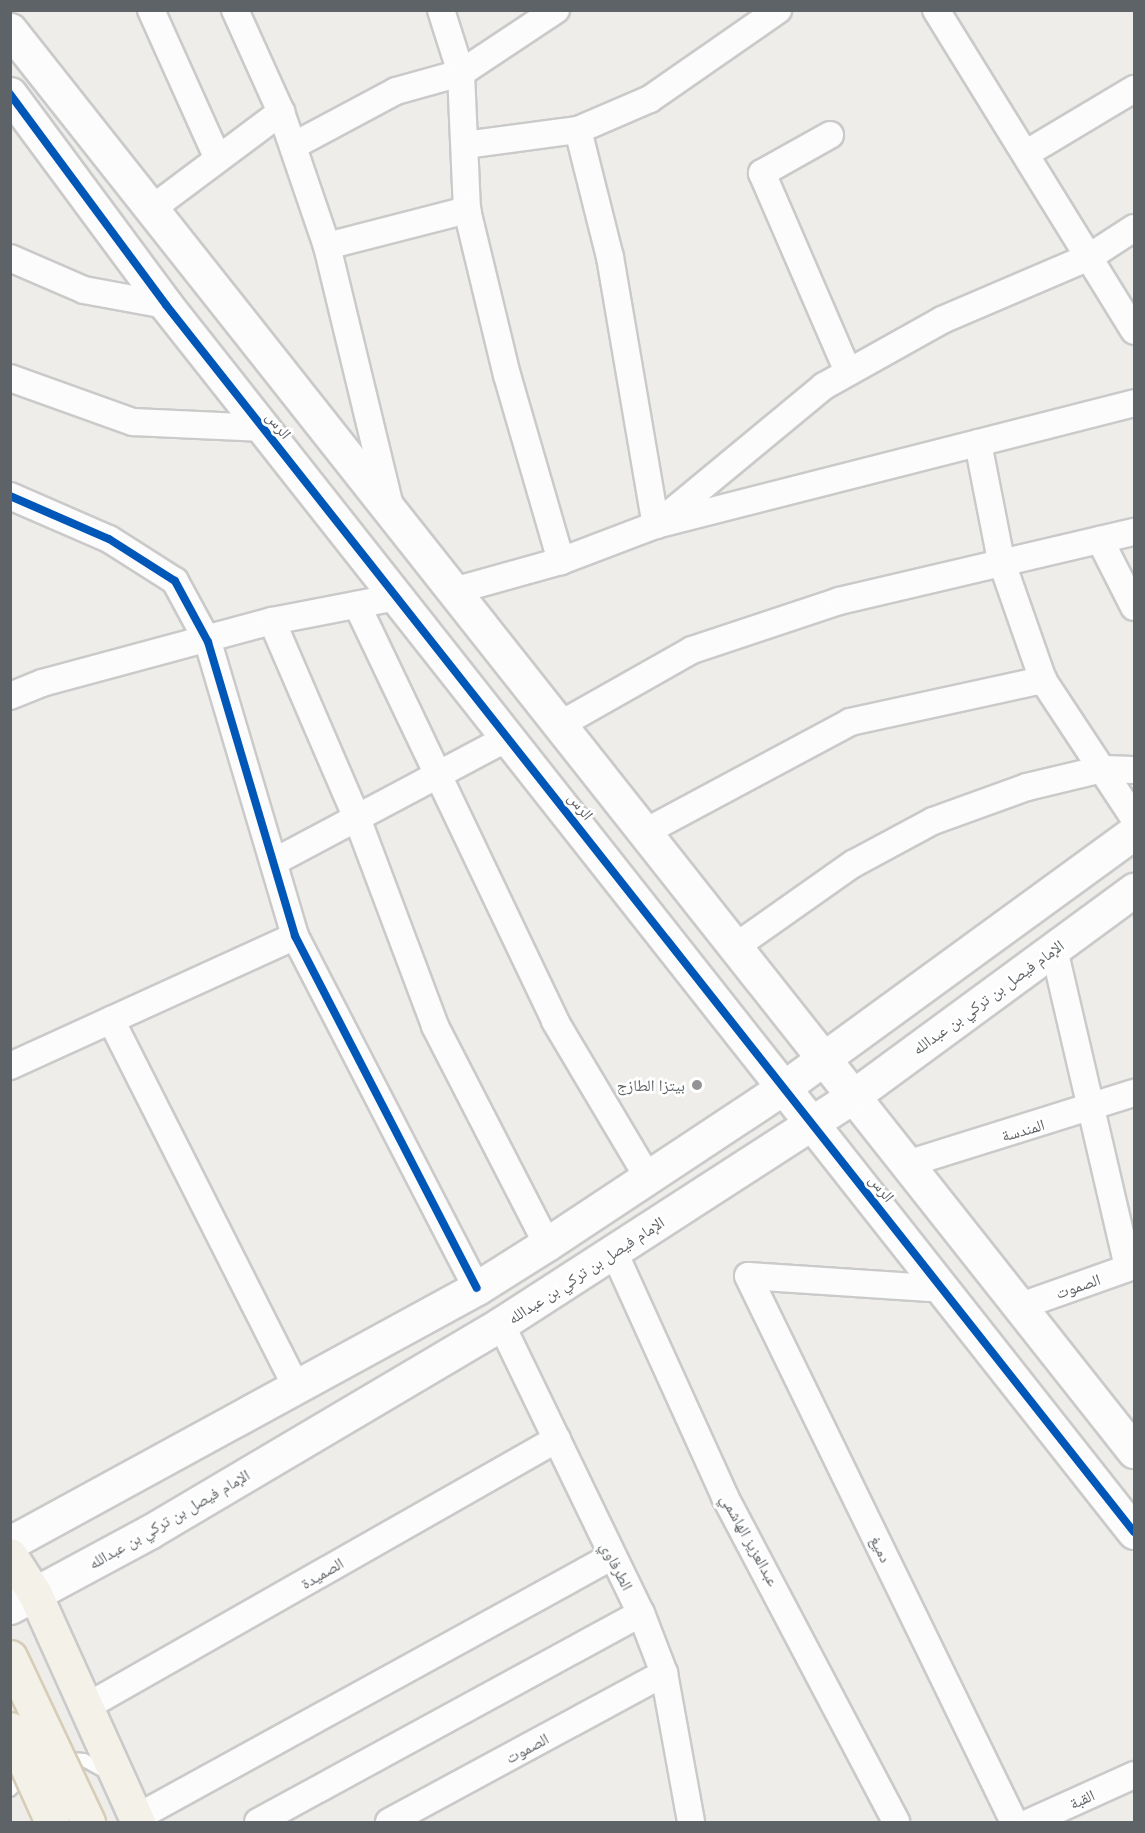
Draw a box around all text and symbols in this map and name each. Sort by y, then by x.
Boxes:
street label: الرس [262,407,296,443]
street label: الرس [564,788,598,824]
street label: الإمام فيصل بن تركي بن عبدالله [908,936,1068,1058]
place label: بيتزا الطازج [617,1075,685,1095]
marker: بيتزا الطازج [690,1078,704,1092]
street label: المندسة [999,1115,1047,1145]
street label: الرس [865,1170,899,1206]
street label: الإمام فيصل بن تركي بن عبدالله [504,1212,668,1328]
street label: الصموت [1053,1269,1103,1303]
street label: الإمام فيصل بن تركي بن عبدالله [85,1465,253,1573]
street label: عبدالعزيز الهاشمي [717,1491,783,1589]
street label: دميغ [866,1533,896,1565]
street label: الطرفاوي [597,1539,637,1593]
street label: الصميدة [297,1553,347,1593]
street label: الصموت [502,1729,552,1767]
street label: القبة [1067,1785,1097,1813]

